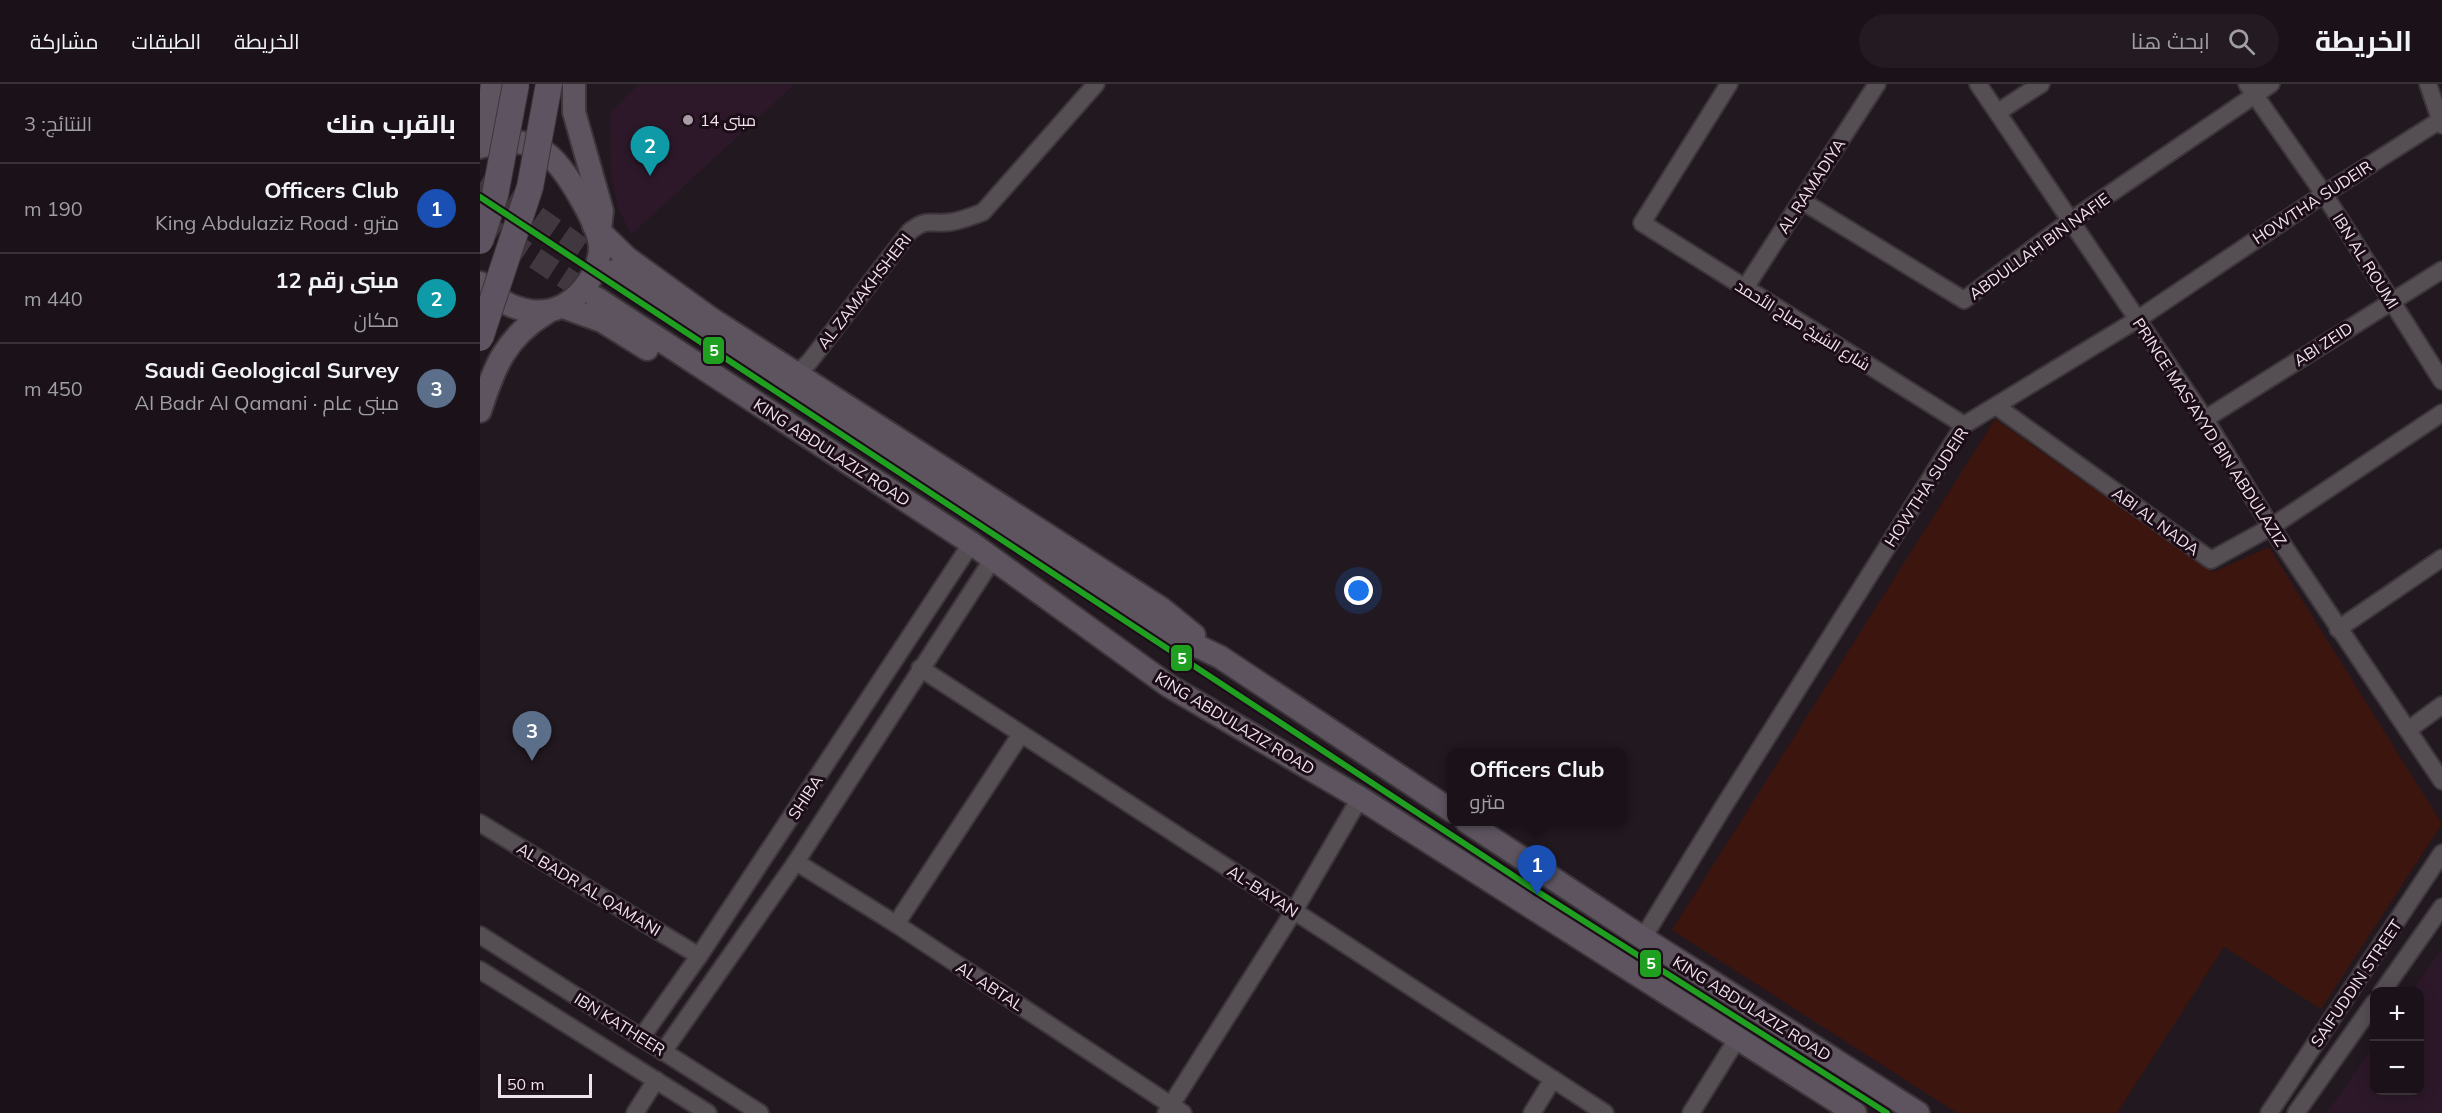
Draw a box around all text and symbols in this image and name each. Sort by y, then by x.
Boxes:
search box [1859,14,2279,68]
text: الخريطة [2315,23,2412,58]
icon: search [2225,25,2258,58]
text: ابحث هنا [2131,27,2210,55]
text: مشاركة [30,28,99,54]
text: الطبقات [132,28,201,54]
text: الخريطة [234,28,300,54]
text: بالقرب منك [326,107,456,140]
place label: مبنى 14 [700,110,756,131]
text: النتائج: 3 [24,111,92,136]
marker: مبنى 14 [681,113,695,127]
pin: 2 [630,126,670,176]
street label: AL RAMADIYA [1773,135,1849,237]
street label: HOWTHA SUDEIR [2249,156,2375,248]
text: Officers Club [264,176,399,204]
street label: ABDULLAH BIN NAFIE [1965,188,2113,304]
text: 190 m [24,196,83,221]
text: 1 [431,196,443,221]
text: مترو · King Abdulaziz Road [155,210,399,235]
street label: IBN AL ROUMI [2329,210,2403,312]
street label: AL ZAMAKHSHERI [813,229,915,353]
text: مبنى رقم 12 [275,266,399,294]
street label: شارع الشيخ صباح الأحمد [1731,275,1874,376]
text: 440 m [24,286,83,311]
text: 2 [431,286,443,311]
text: مكان [354,307,399,332]
street label: PRINCE MAS'AYYD BIN ABDULAZIZ [2129,314,2291,550]
street label: ABI ZEID [2290,318,2356,370]
line badge: 5 [702,336,725,365]
text: 5 [709,340,719,360]
text: Saudi Geological Survey [144,356,399,384]
text: 450 m [24,376,83,401]
text: 3 [431,376,443,401]
text: مبنى عام · Al Badr Al Qamani [135,390,399,415]
street label: KING ABDULAZIZ ROAD [750,394,914,510]
street label: HOWTHA SUDEIR [1880,424,1972,550]
street label: ABI AL NADA [2109,483,2204,559]
your location [1344,576,1373,605]
line badge: 5 [1170,644,1193,672]
text: 5 [1177,648,1187,668]
street label: KING ABDULAZIZ ROAD [1152,667,1318,779]
pin: 3 [512,712,552,761]
popup [1447,748,1627,826]
text: Officers Club [1470,755,1604,783]
street label: SHIBA [783,771,827,823]
text: مترو [1470,789,1505,814]
street label: AL BADR AL QAMANI [513,838,665,940]
pin: 1 [1518,846,1556,895]
street label: AL-BAYAN [1224,861,1302,921]
street label: SAIFUDDIN STREET [2306,915,2406,1051]
line badge: 5 [1639,949,1662,978]
street label: KING ABDULAZIZ ROAD [1669,951,1835,1065]
text: 5 [1646,953,1656,973]
street label: AL ABTAL [953,957,1028,1015]
map controls [2370,987,2424,1095]
button: + [2370,987,2424,1041]
street label: IBN KATHEER [571,988,669,1060]
button: − [2370,1041,2424,1095]
scale bar [498,1071,592,1098]
text: 50 m [507,1074,544,1094]

